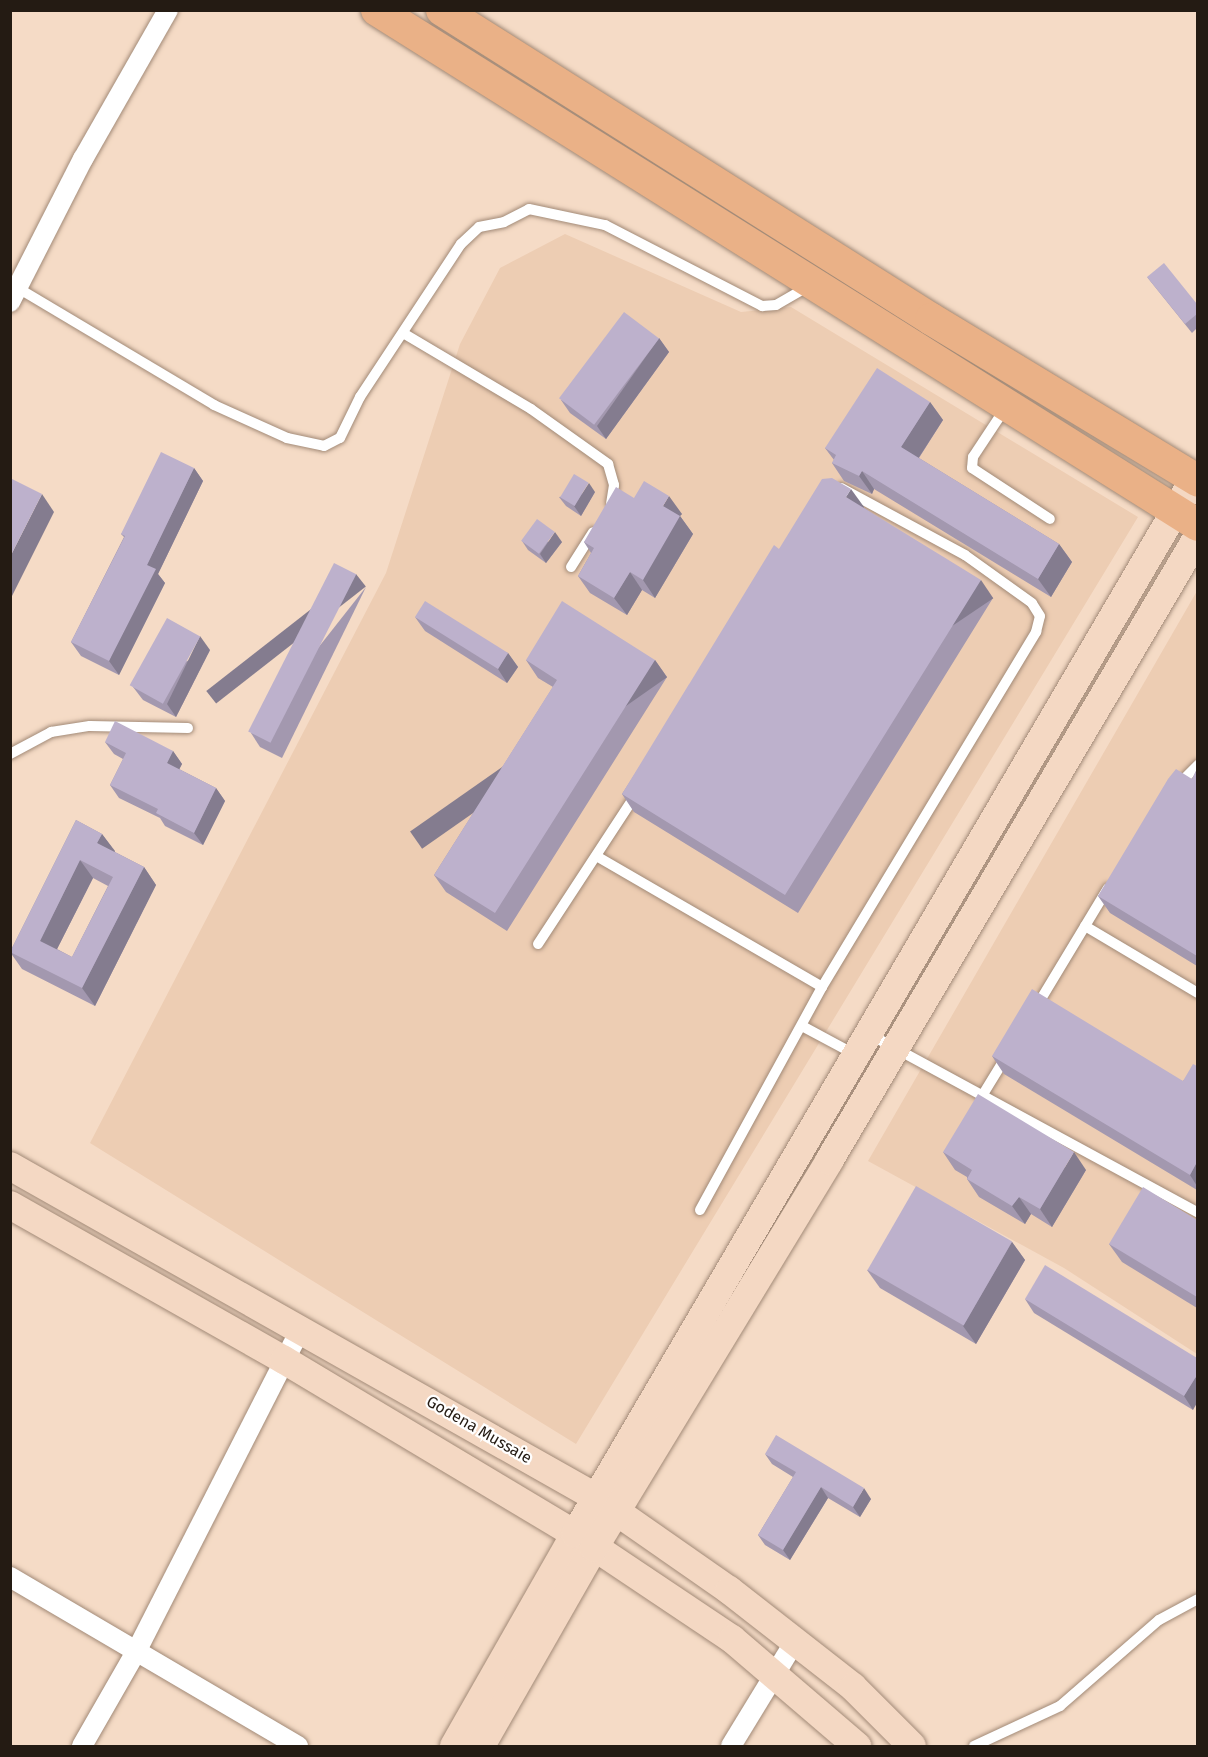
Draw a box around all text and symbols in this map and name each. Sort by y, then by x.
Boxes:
street label: Godena Mussaie [423,1392,535,1468]

